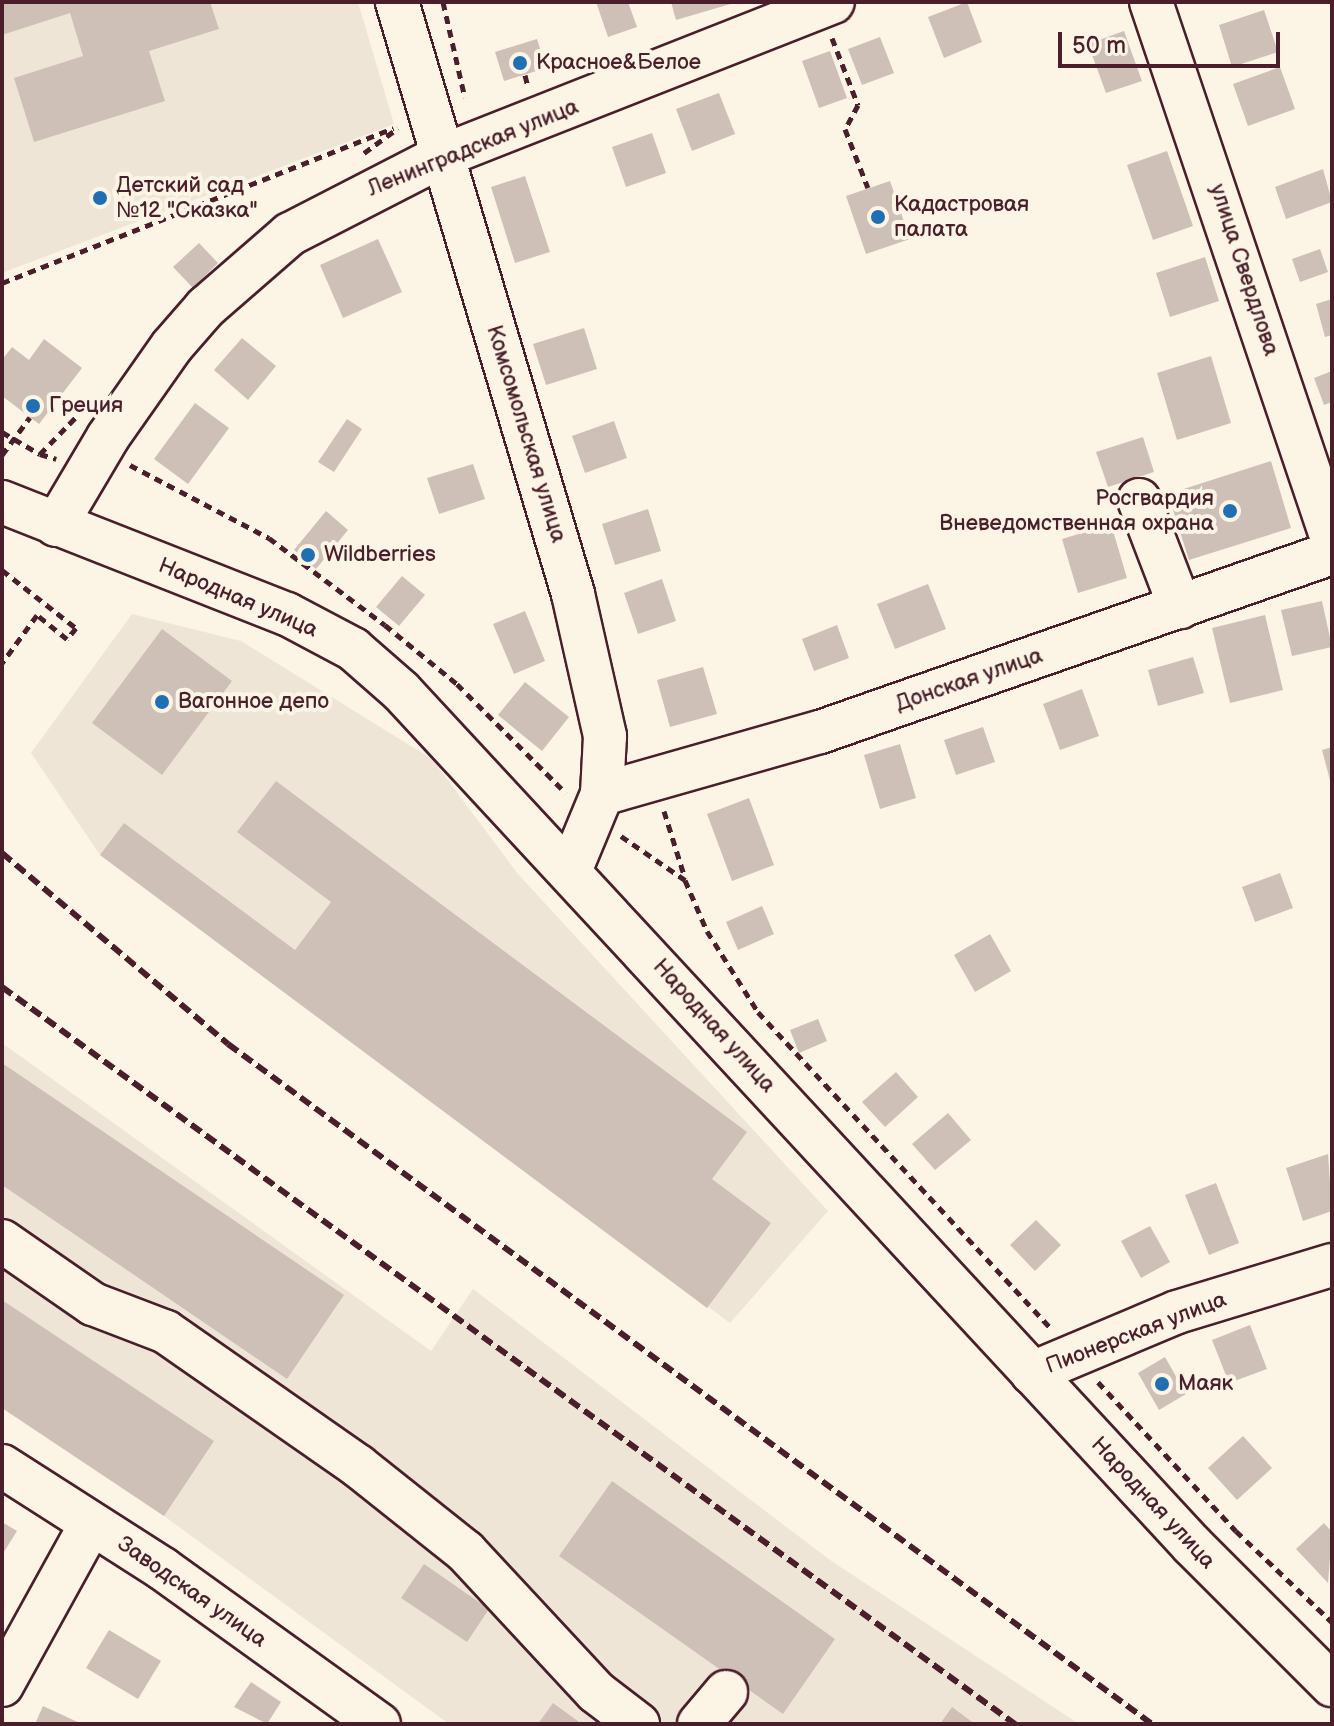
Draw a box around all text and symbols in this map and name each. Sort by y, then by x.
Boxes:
scale bar [1062,16,1284,66]
text: 50 m [1072,31,1126,60]
place label: Красное&Белое [536,50,701,76]
marker: Красное&Белое [511,54,529,72]
street label: Ленинградская улица [364,94,582,202]
place label: Детский сад №12 "Сказка" [116,172,258,224]
street label: улица Свердлова [1204,181,1284,359]
marker: Детский сад №12 "Сказка" [91,189,109,207]
place label: Кадастровая палата [894,191,1029,242]
marker: Кадастровая палата [869,208,887,226]
street label: Комсомольская улица [480,322,572,546]
place label: Греция [49,393,123,419]
marker: Греция [24,397,42,415]
place label: Росгвардия Вневедомственная охрана [939,485,1214,536]
marker: Росгвардия Вневедомственная охрана [1221,502,1239,520]
place label: Wildberries [324,542,436,568]
marker: Wildberries [299,546,317,564]
street label: Народная улица [154,553,322,643]
street label: Донская улица [892,643,1046,717]
place label: Вагонное депо [178,689,329,715]
marker: Вагонное депо [153,693,171,711]
street label: Народная улица [647,954,781,1098]
street label: Пионерская улица [1042,1286,1230,1380]
place label: Маяк [1178,1371,1233,1397]
marker: Маяк [1153,1375,1171,1393]
street label: Народная улица [1085,1432,1221,1574]
street label: Заводская улица [112,1531,272,1653]

